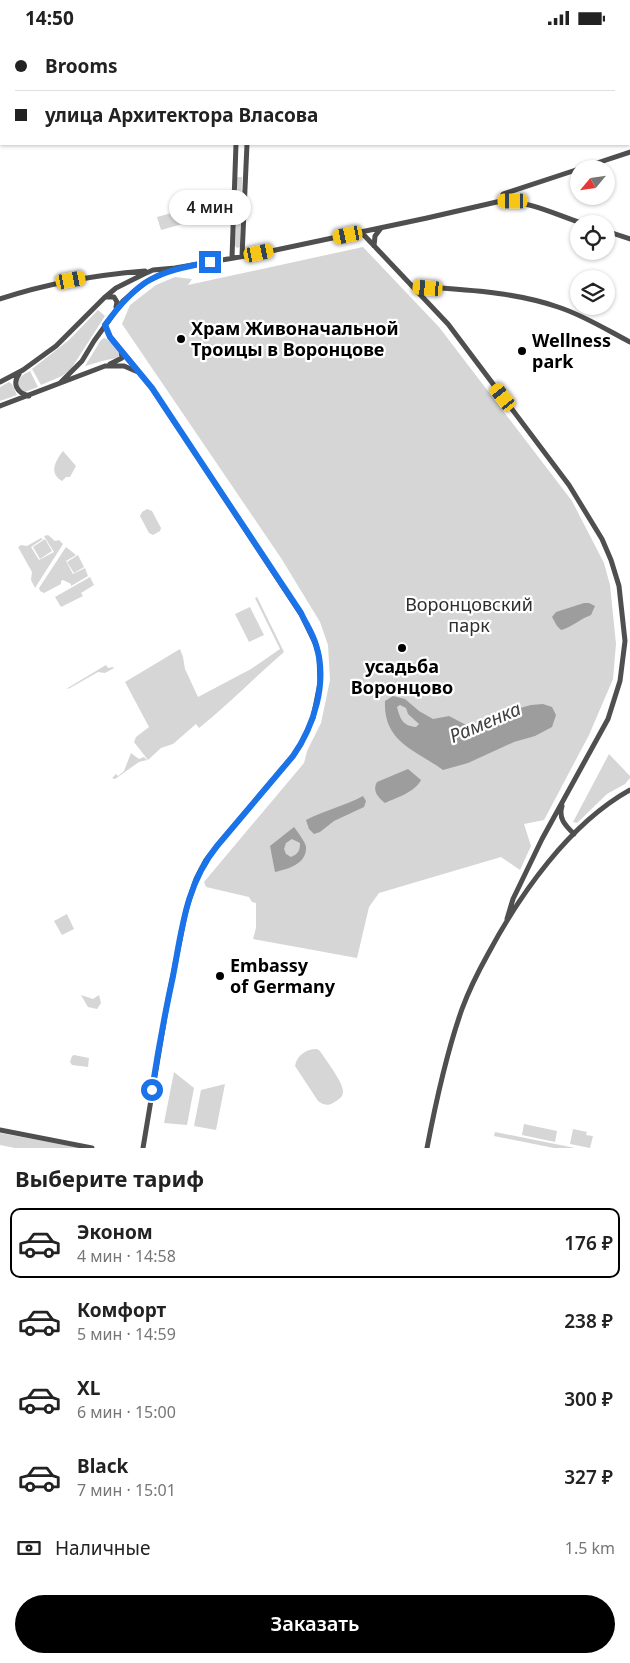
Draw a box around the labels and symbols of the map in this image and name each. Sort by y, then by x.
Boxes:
north arrow [570,160,615,205]
callout: 4 мин [169,189,251,225]
car [498,194,528,209]
car [331,225,364,245]
car [242,243,275,263]
route end [199,251,221,273]
car [54,270,87,290]
car [412,279,443,297]
place label: Храм Живоначальной Троицы в Воронцове [191,316,399,361]
place label: Wellness park [532,328,611,373]
marker: Храм Живоначальной Троицы в Воронцове [175,333,187,345]
marker: Wellness park [516,345,528,357]
car [487,381,518,413]
park label: Воронцовский парк [405,592,533,637]
marker: усадьба Воронцово [396,642,408,654]
place label: усадьба Воронцово [351,654,453,699]
water label: Раменка [445,695,525,749]
place label: Embassy of Germany [230,953,336,998]
marker: Embassy of Germany [214,970,226,982]
route start [141,1079,163,1101]

